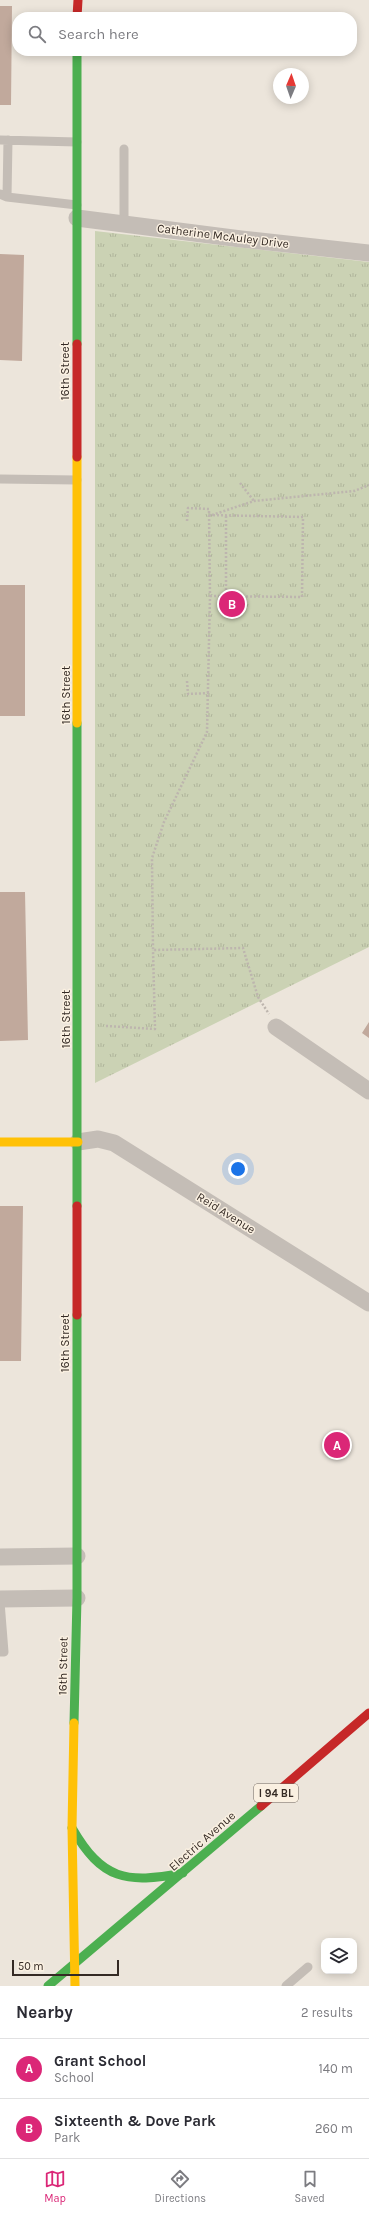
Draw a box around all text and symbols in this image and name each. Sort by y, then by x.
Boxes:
search box [12,12,357,56]
icon: search [26,23,48,45]
text: Search here [58,25,139,43]
north arrow [273,68,309,104]
street label: Catherine McAuley Drive [156,221,290,251]
street label: 16th Street [58,341,72,400]
pin: B [219,589,245,619]
street label: 16th Street [59,665,73,724]
street label: 16th Street [59,989,73,1048]
your location [228,1159,248,1179]
street label: Reid Avenue [194,1189,258,1237]
street label: 16th Street [58,1313,72,1372]
pin: A [324,1430,350,1460]
street label: 16th Street [55,1636,71,1695]
road number: I 94 BL [254,1784,298,1802]
street label: Electric Avenue [166,1808,238,1874]
map controls [321,1938,357,1974]
button: layers [321,1938,357,1974]
scale bar [12,1958,119,1977]
text: 50 m [18,1960,44,1973]
text: Nearby [16,2002,73,2022]
text: 2 results [301,2005,353,2020]
text: Grant School [54,2052,146,2070]
text: A [25,2061,33,2076]
text: 140 m [318,2061,353,2076]
text: School [54,2070,94,2085]
text: Sixteenth & Dove Park [54,2112,216,2130]
text: B [25,2121,33,2136]
text: 260 m [315,2121,353,2136]
text: Park [54,2130,80,2145]
tab: Map [44,2168,66,2205]
tab: Directions [154,2168,206,2205]
tab: Saved [294,2168,325,2205]

